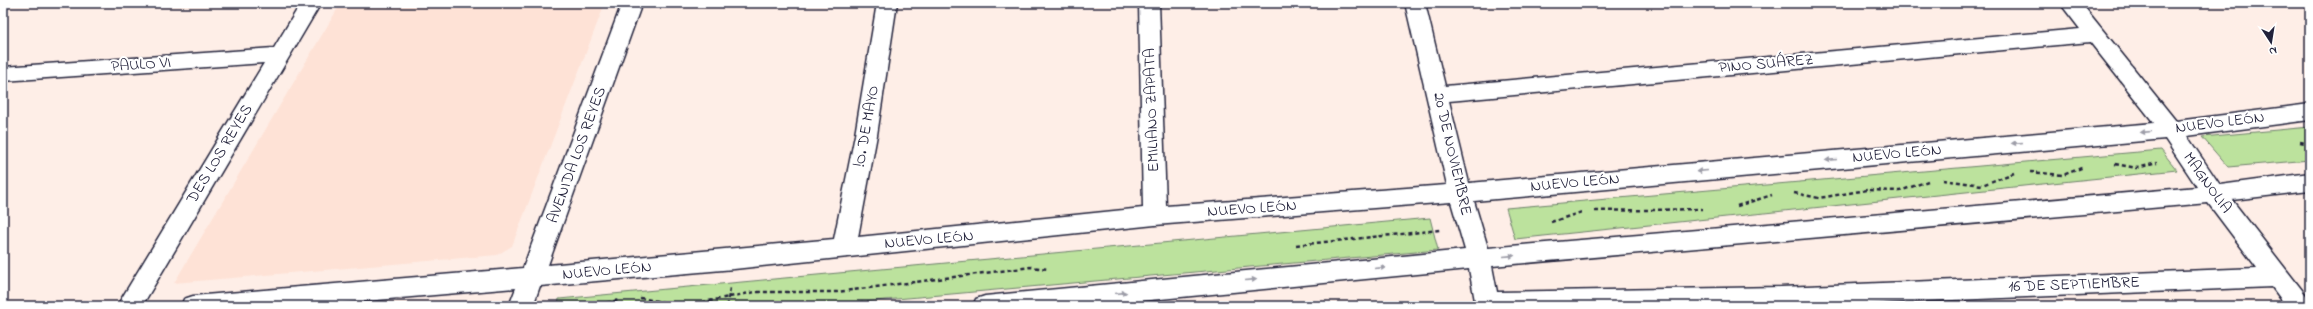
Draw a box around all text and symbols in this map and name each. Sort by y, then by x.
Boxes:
north arrow [2251,22,2291,62]
text: N [2268,42,2278,59]
street label: EMILIANO ZAPATA [1138,47,1166,172]
street label: PINO SUÁREZ [1718,48,1814,80]
street label: PAULO VI [110,51,172,79]
street label: AVENIDA LOS REYES [541,83,613,227]
street label: !O. DE MAYO [848,84,886,168]
street label: 20 DE NOVIEMBRE [1426,90,1478,218]
street label: DES LOS REYES [180,100,259,209]
street label: NUEVO LEÓN [2174,106,2266,140]
one-way arrow [2140,128,2152,135]
street label: NUEVO LEÓN [1851,138,1943,170]
one-way arrow [2011,140,2023,147]
street label: MAGNOLIA [2177,147,2237,219]
one-way arrow [1825,156,1837,163]
street label: NUEVO LEÓN [1529,167,1621,199]
one-way arrow [1696,168,1708,175]
street label: NUEVO LEÓN [1206,194,1298,224]
street label: NUEVO LEÓN [883,224,975,256]
one-way arrow [1503,252,1515,259]
street label: NUEVO LEÓN [561,255,653,287]
one-way arrow [1374,265,1386,271]
street label: 16 DE SEPTIEMBRE [2008,271,2140,299]
one-way arrow [1245,277,1257,284]
one-way arrow [1115,290,1127,296]

